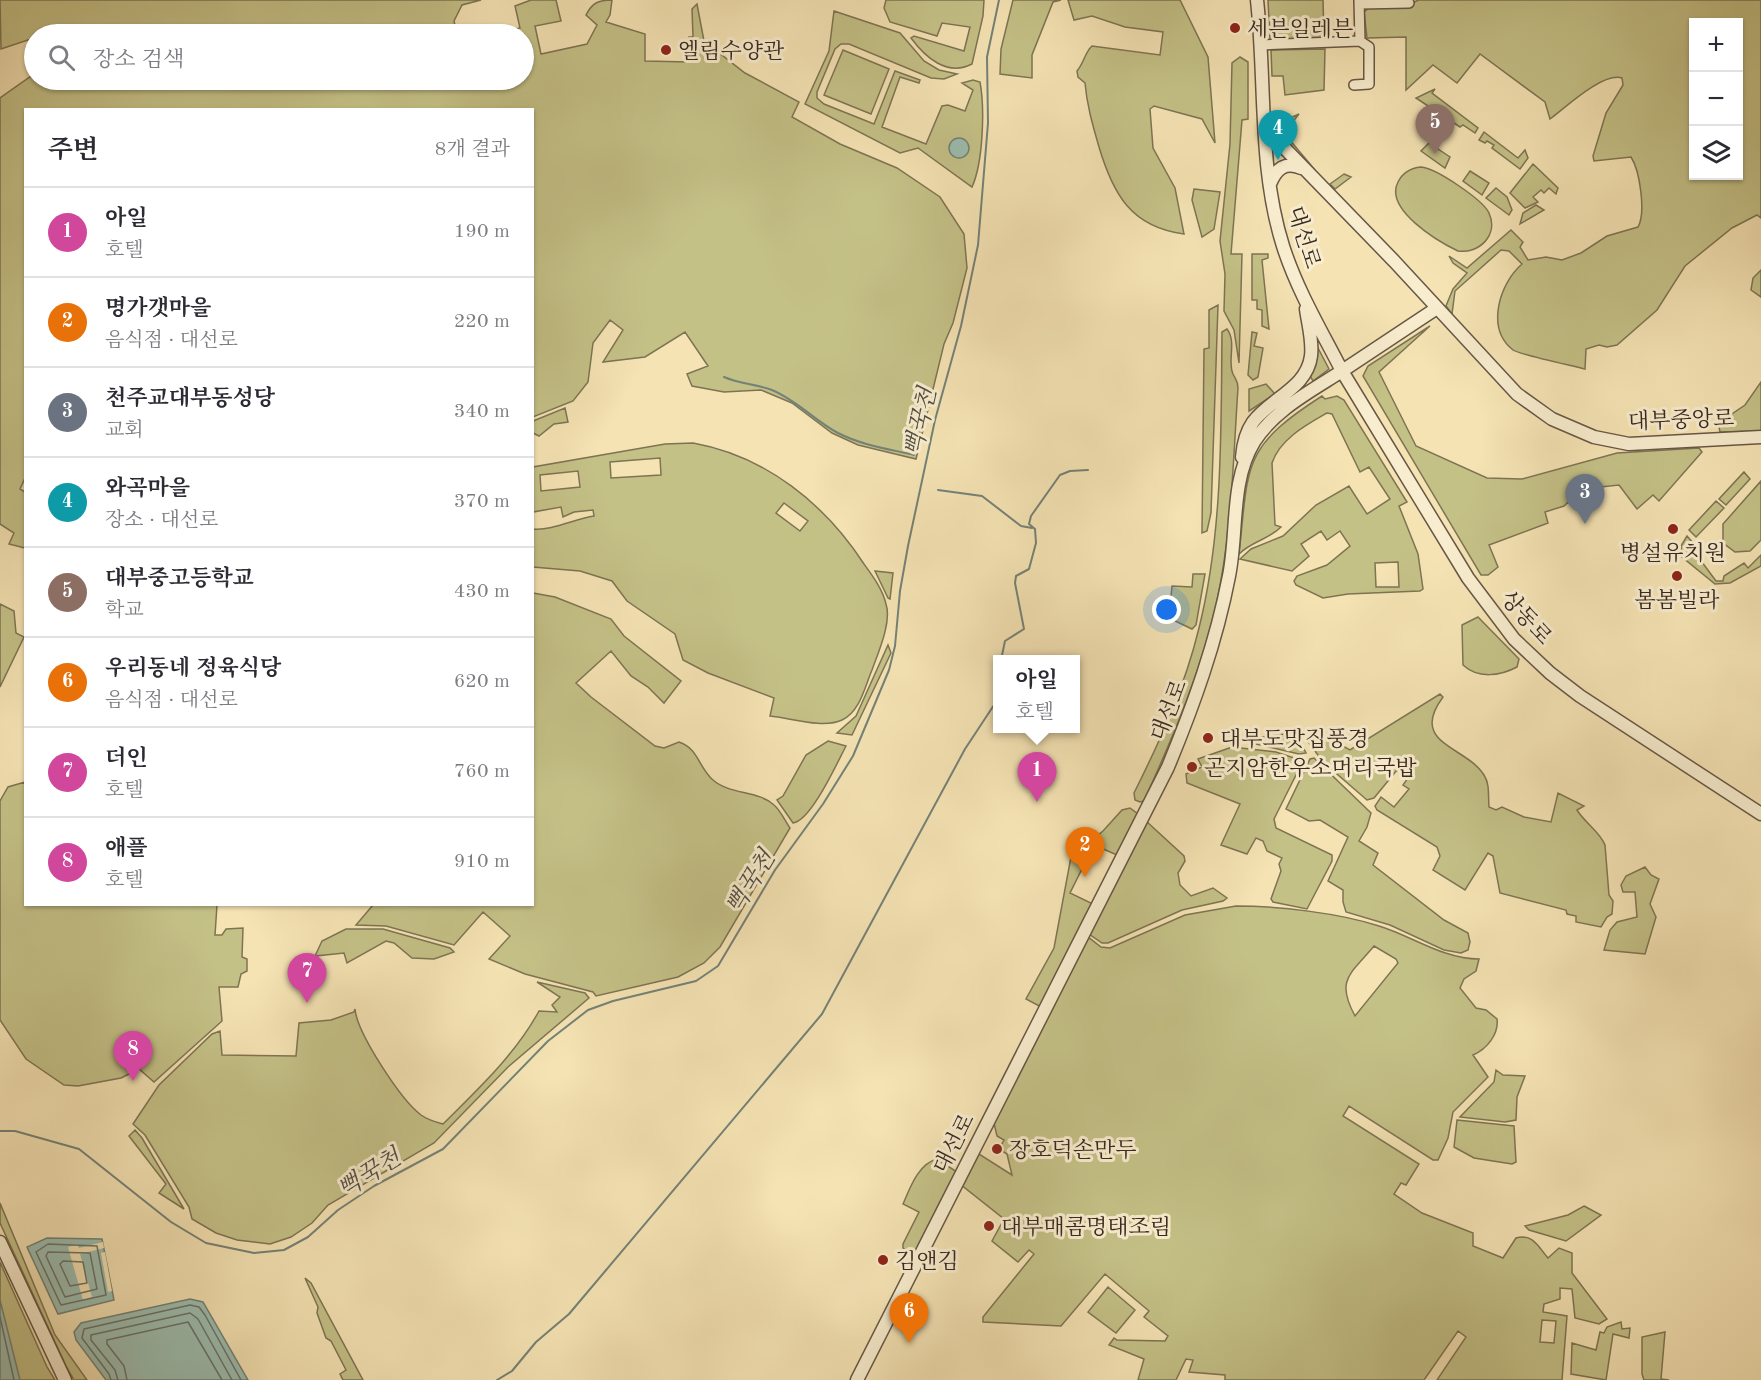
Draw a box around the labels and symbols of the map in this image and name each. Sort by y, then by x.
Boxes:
place label: 세븐일레븐 [1247,17,1353,41]
marker: 세븐일레븐 [1228,21,1242,35]
place label: 엘림수양관 [678,40,785,63]
marker: 엘림수양관 [659,43,673,57]
pin: 5 [1416,104,1454,154]
pin: 4 [1258,110,1298,160]
street label: 대선로 [1283,204,1324,271]
water label: 뻑꾹천 [900,383,942,459]
street label: 대부중앙로 [1628,407,1735,434]
pin: 3 [1566,474,1604,524]
marker: 병설유치원 [1666,522,1680,536]
place label: 병설유치원 [1620,542,1726,565]
marker: 봄봄빌라 [1670,569,1684,583]
street label: 상동로 [1496,587,1556,649]
place label: 봄봄빌라 [1634,588,1720,612]
your location [1152,595,1181,624]
street label: 대선로 [1147,677,1192,744]
place label: 대부도맛집풍경 [1220,727,1369,751]
marker: 대부도맛집풍경 [1201,731,1215,745]
pin: 1 [1018,752,1056,802]
place label: 곤지암한우소머리국밥 [1204,757,1417,780]
marker: 곤지암한우소머리국밥 [1185,760,1199,774]
pin: 2 [1066,828,1104,877]
water label: 뻑꾹천 [721,844,781,919]
pin: 7 [288,954,326,1003]
pin: 8 [114,1032,152,1081]
street label: 대선로 [930,1110,979,1177]
place label: 장호덕손만두 [1009,1138,1137,1162]
marker: 장호덕손만두 [990,1142,1004,1156]
water label: 뻑꾹천 [333,1143,407,1203]
place label: 대부매콤명태조림 [1001,1216,1171,1239]
marker: 대부매콤명태조림 [982,1219,996,1233]
place label: 김앤김 [895,1250,959,1273]
marker: 김앤김 [876,1253,890,1267]
pin: 6 [890,1294,928,1343]

